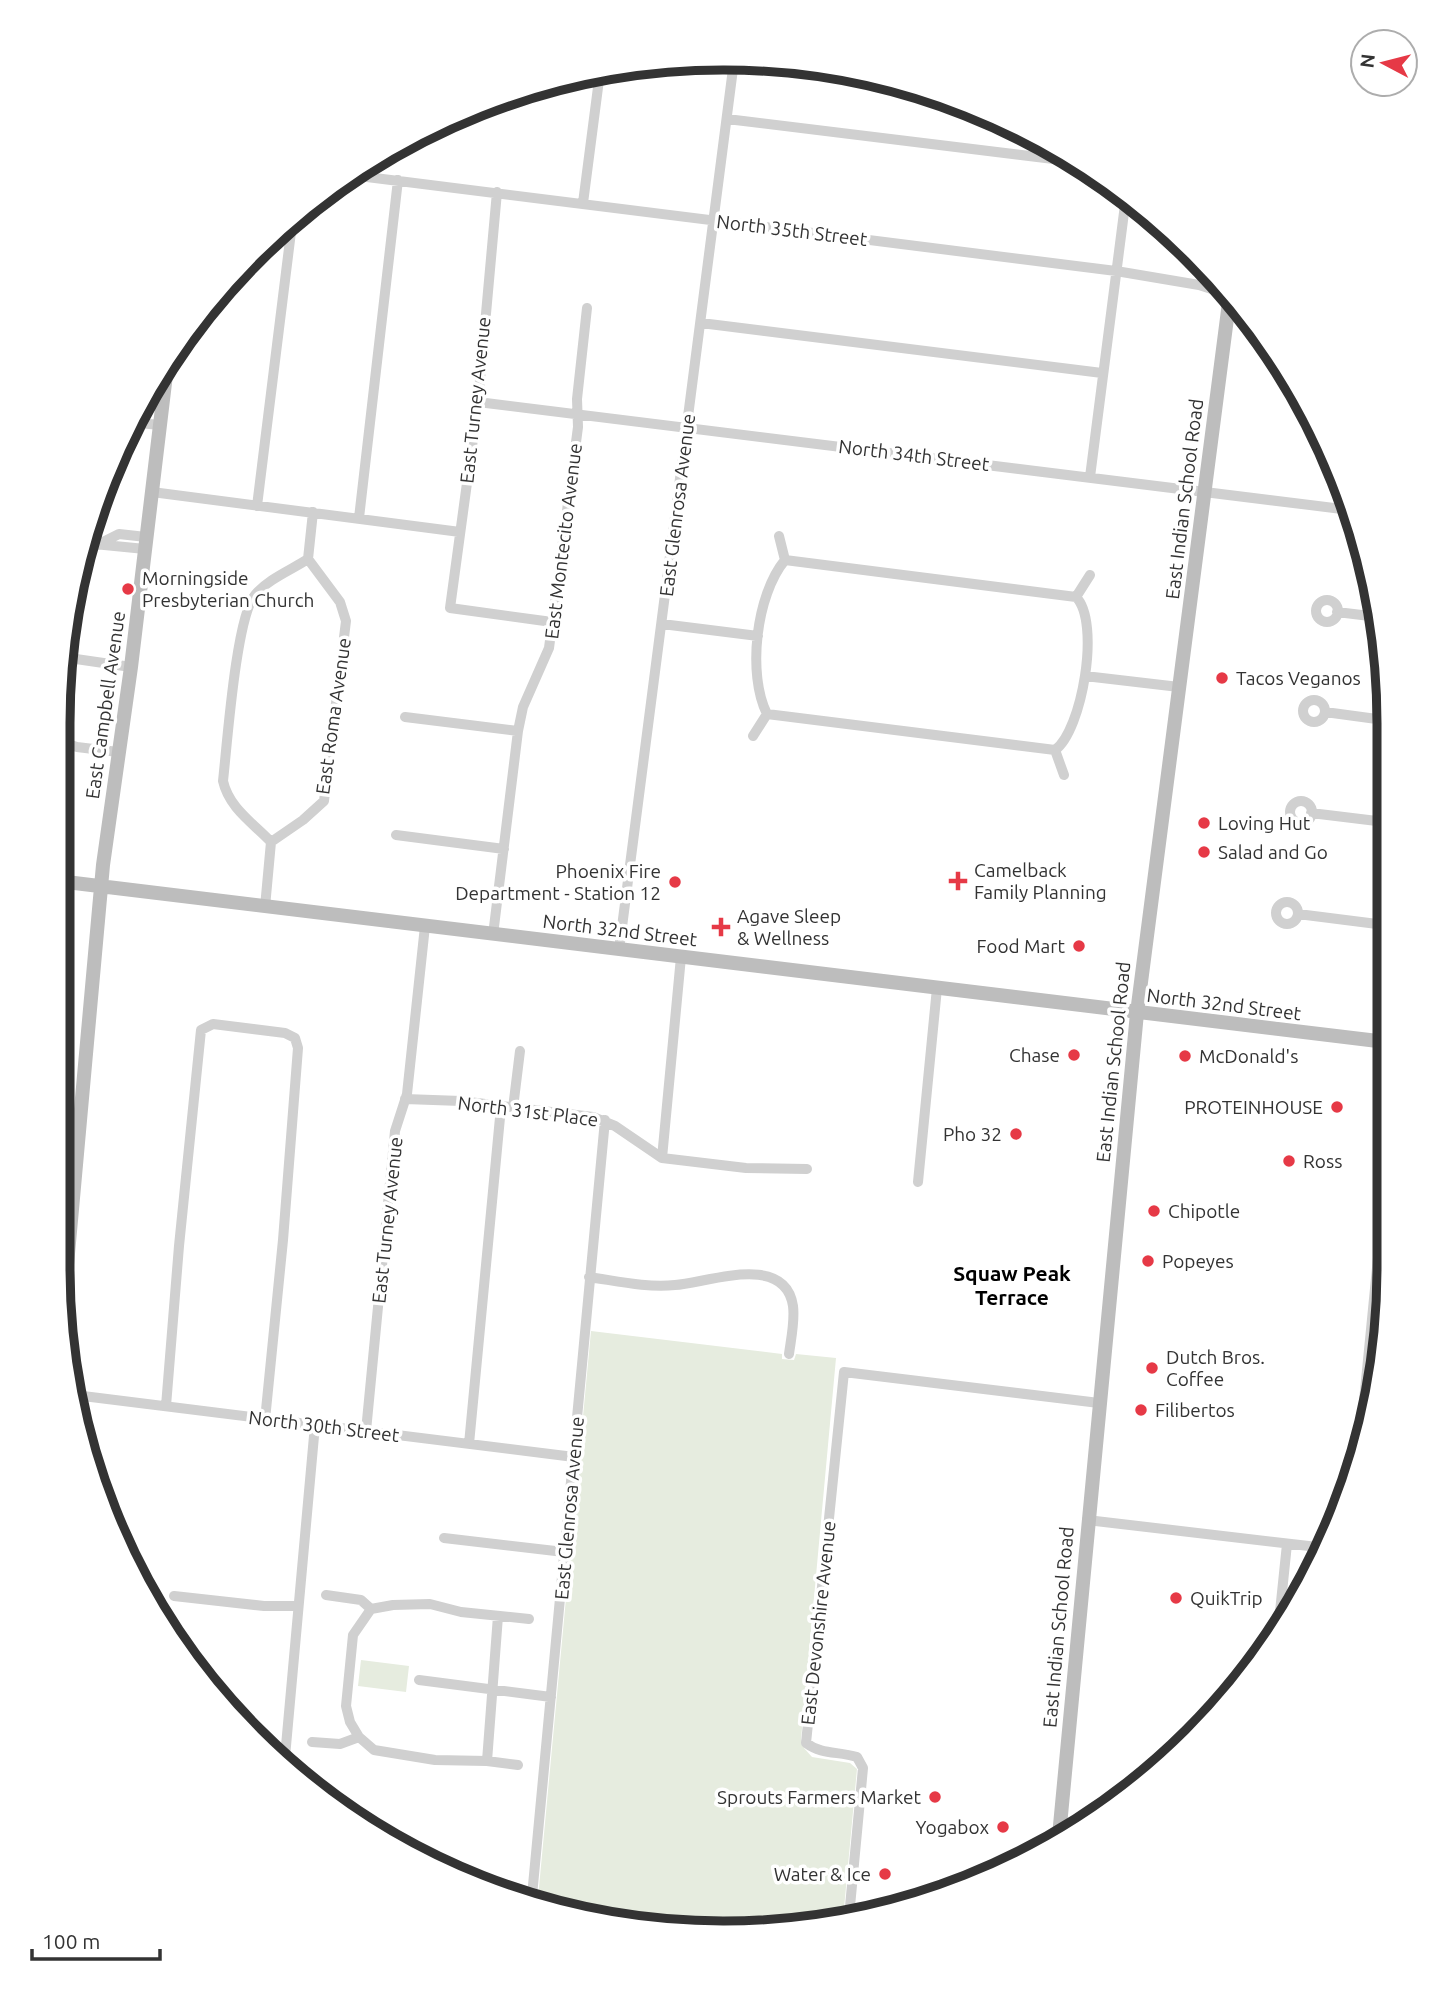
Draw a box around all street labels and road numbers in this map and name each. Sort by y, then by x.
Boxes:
street label: North 35th Street [715,210,869,250]
street label: East Turney Avenue [455,316,495,484]
street label: East Indian School Road [1161,397,1207,601]
street label: East Glenrosa Avenue [655,412,699,598]
street label: North 34th Street [837,435,991,475]
street label: East Montecito Avenue [540,442,586,640]
street label: East Campbell Avenue [81,610,129,800]
street label: East Roma Avenue [311,636,355,796]
street label: North 32nd Street [542,910,699,950]
street label: East Indian School Road [1092,960,1134,1164]
street label: North 32nd Street [1146,984,1303,1024]
street label: North 31st Place [456,1091,600,1131]
street label: East Turney Avenue [367,1136,407,1304]
street label: North 30th Street [247,1406,401,1446]
street label: East Glenrosa Avenue [550,1415,588,1601]
street label: East Devonshire Avenue [796,1520,840,1726]
street label: East Indian School Road [1038,1525,1078,1729]

